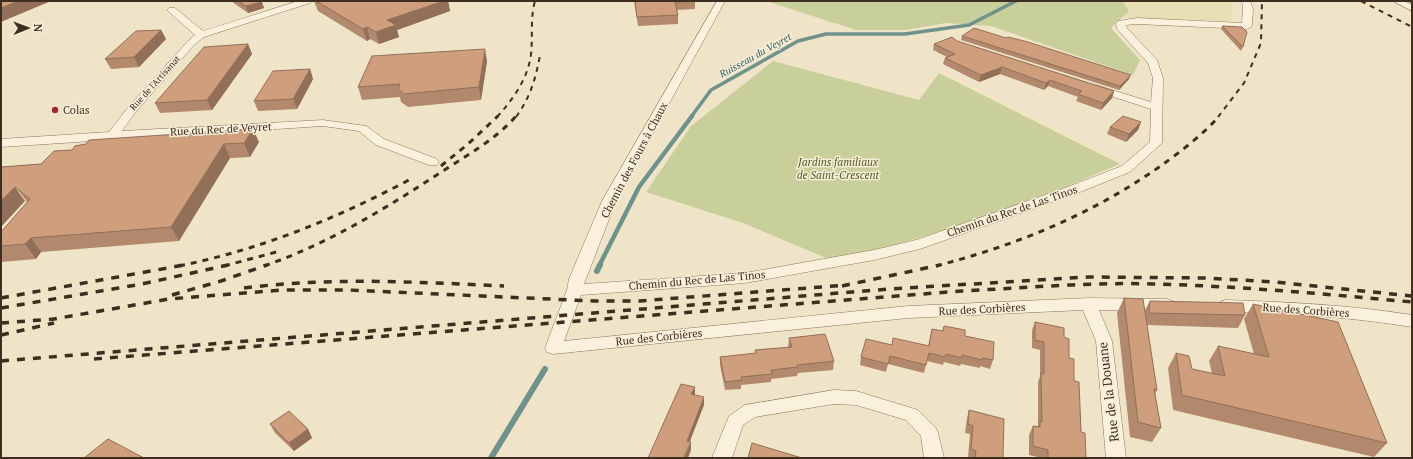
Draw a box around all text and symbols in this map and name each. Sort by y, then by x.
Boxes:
north arrow [8,8,48,48]
text: N [31,24,45,33]
water label: Ruisseau du Veyret [716,30,794,81]
street label: Rue de l'Artisanat [127,52,183,113]
street label: Chemin des Fours à Chaux [597,99,671,220]
place label: Colas [63,103,90,117]
marker: Colas [50,105,60,115]
street label: Rue du Rec de Veyret [170,119,272,139]
park label: Jardins familiaux de Saint-Crescent [797,155,880,182]
street label: Chemin du Rec de Las Tinos [945,182,1079,240]
street label: Chemin du Rec de Las Tinos [628,267,766,293]
street label: Rue des Corbières [938,300,1026,318]
street label: Rue des Corbières [1262,300,1350,320]
street label: Rue des Corbières [615,325,703,349]
street label: Rue de la Douane [1093,341,1123,443]

